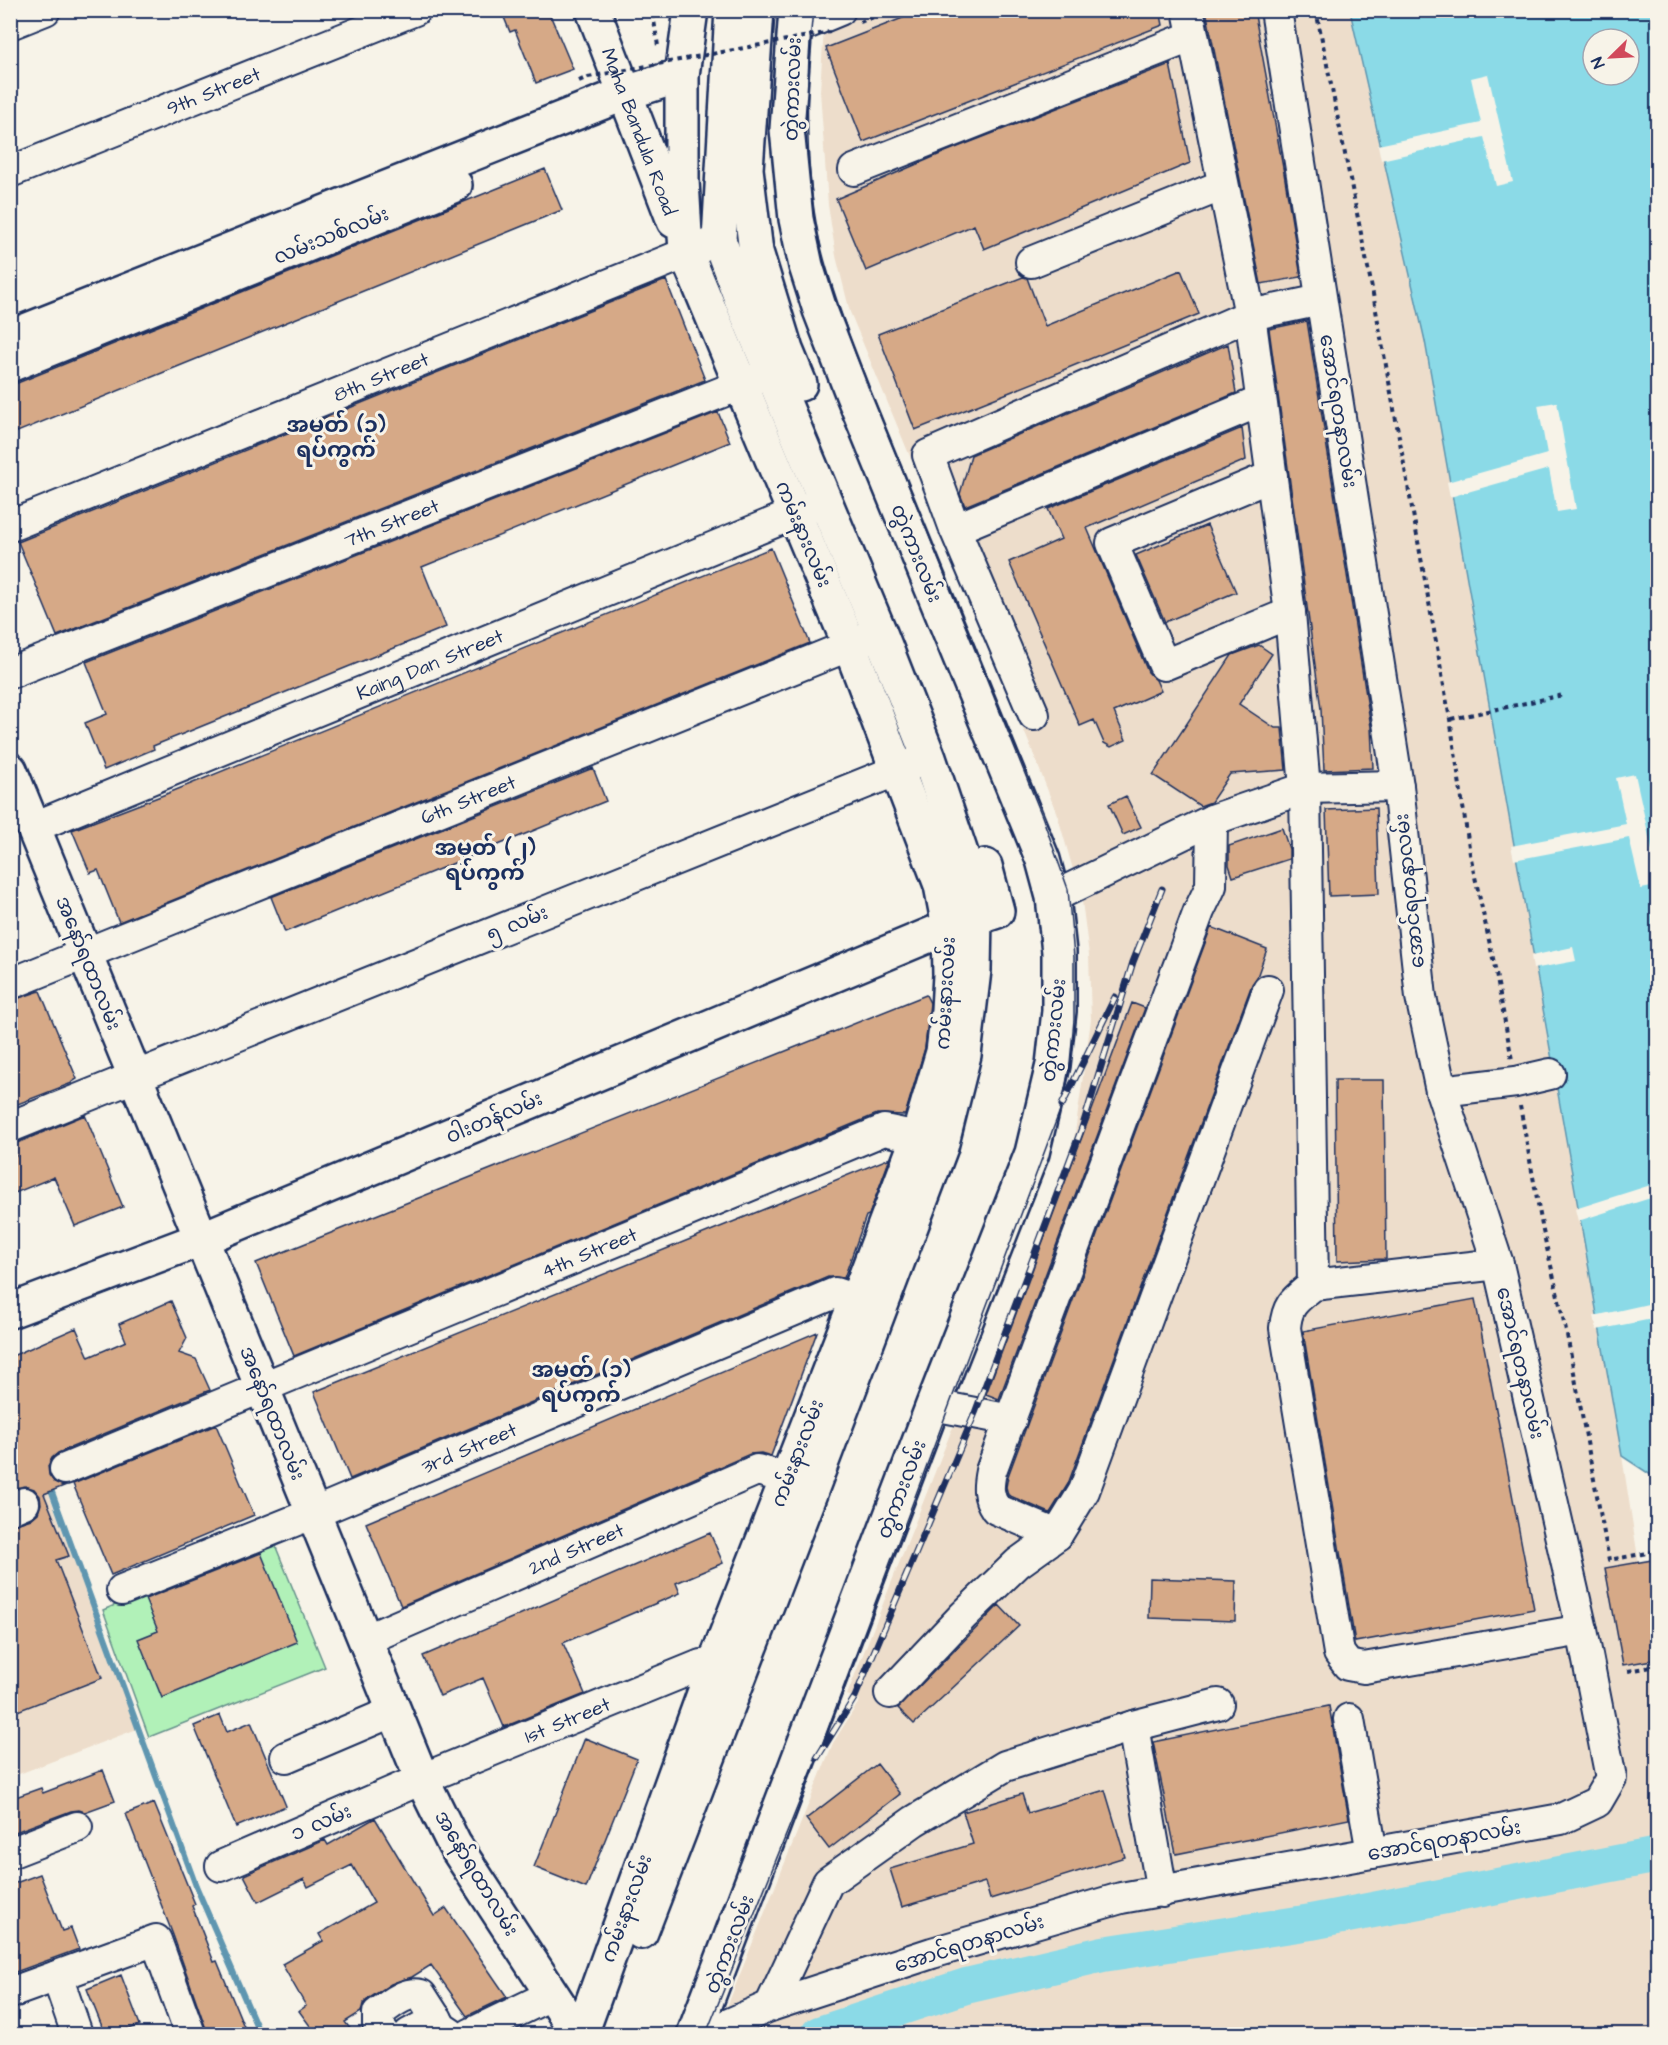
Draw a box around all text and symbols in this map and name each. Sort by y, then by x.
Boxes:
north arrow [1581,27,1641,87]
street label: တွဲကားလမ်း [776,37,810,142]
street label: Maha Bandula Road [594,44,683,219]
text: N [1586,54,1610,72]
street label: 9th Street [162,60,265,123]
street label: လမ်းသစ်လမ်း [269,199,393,272]
street label: အောင်ရတနာလမ်း [1311,332,1365,490]
street label: 8th Street [329,345,433,409]
district label: အမှတ် (၃) ရပ်ကွက် [287,409,386,467]
street label: ကမ်းနားလမ်း [767,476,839,592]
street label: 7th Street [340,492,443,555]
street label: တွဲကားလမ်း [883,500,949,607]
street label: Kaing Dan Street [352,622,508,708]
street label: 6th Street [417,768,520,832]
street label: အောင်ရတနာလမ်း [1387,812,1433,970]
district label: အမှတ် (၂) ရပ်ကွက် [434,832,536,890]
street label: အနော်ရထာလမ်း [47,892,129,1035]
street label: ၅ လမ်း [482,898,553,950]
street label: ကမ်းနားလမ်း [928,936,964,1050]
street label: တွဲကားလမ်း [1034,977,1074,1083]
street label: ဝါးတန်လမ်း [441,1084,547,1152]
street label: 4th Street [537,1221,641,1285]
street label: အောင်ရတနာလမ်း [1488,1284,1552,1442]
street label: အနော်ရထာလမ်း [231,1342,313,1485]
district label: အမှတ် (၁) ရပ်ကွက် [532,1354,631,1412]
street label: ကမ်းနားလမ်း [764,1395,832,1512]
street label: 3rd Street [417,1416,521,1481]
street label: တွဲကားလမ်း [869,1435,935,1543]
street label: 2nd Street [524,1516,629,1582]
street label: 1st Street [521,1690,615,1751]
street label: ၁ လမ်း [286,1797,356,1848]
street label: အနော်ရထာလမ်း [427,1805,526,1942]
street label: အောင်ရတနာလမ်း [1365,1813,1523,1869]
street label: ကမ်းနားလမ်း [593,1850,660,1967]
street label: တွဲကားလမ်း [697,1890,763,1998]
street label: အောင်ရတနာလမ်း [891,1907,1048,1981]

